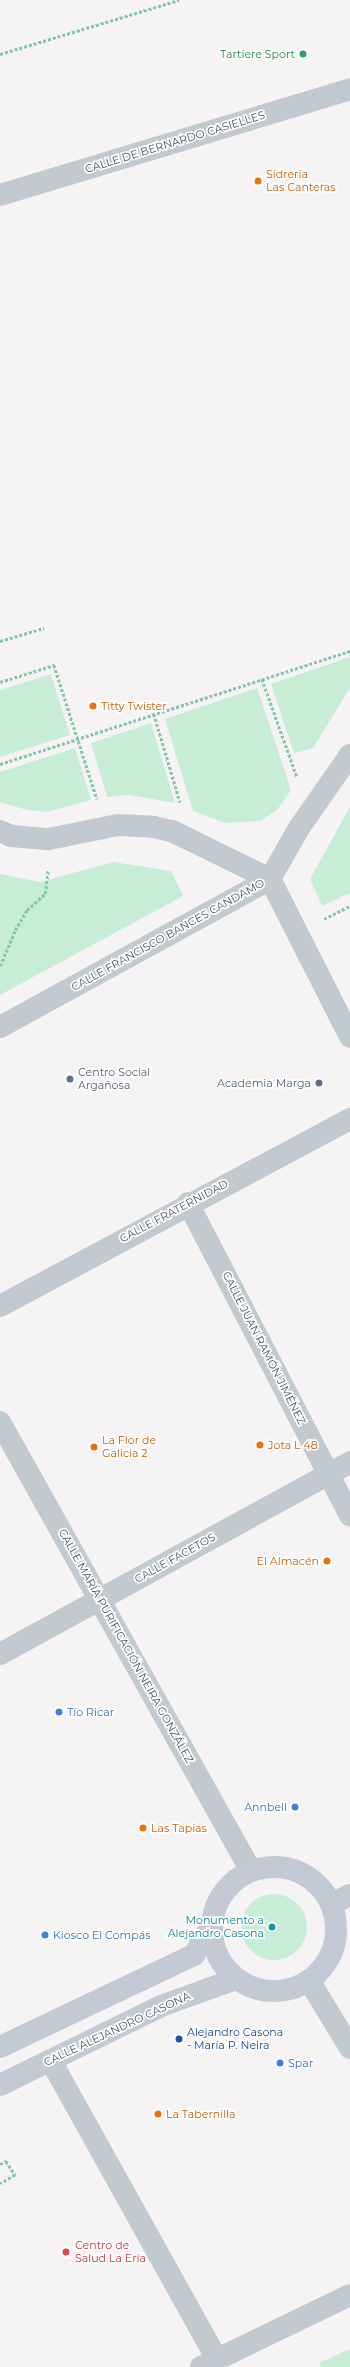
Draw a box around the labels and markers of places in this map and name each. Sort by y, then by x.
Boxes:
place label: Tartiere Sport [220,47,295,61]
marker: Tartiere Sport [298,49,308,59]
place label: Sidrería Las Canteras [266,168,336,194]
marker: Sidrería Las Canteras [253,176,263,186]
place label: Titty Twister [101,699,167,713]
marker: Titty Twister [88,701,98,711]
place label: Centro Social Argañosa [78,1066,150,1092]
marker: Centro Social Argañosa [65,1074,75,1084]
place label: Academia Marga [217,1076,311,1090]
marker: Academia Marga [314,1078,324,1088]
place label: La Flor de Galicia 2 [102,1434,156,1460]
place label: Jota L 48 [268,1438,318,1452]
marker: Jota L 48 [255,1440,265,1450]
marker: La Flor de Galicia 2 [89,1442,99,1452]
place label: El Almacén [257,1554,319,1568]
marker: El Almacén [322,1556,332,1566]
place label: Tío Ricar [67,1705,114,1719]
marker: Tío Ricar [54,1707,64,1717]
place label: Annbell [244,1800,287,1814]
marker: Annbell [290,1802,300,1812]
place label: Las Tapias [151,1821,207,1835]
marker: Las Tapias [138,1823,148,1833]
place label: Monumento a Alejandro Casona [168,1914,264,1940]
marker: Monumento a Alejandro Casona [267,1922,277,1932]
place label: Kiosco El Compás [53,1928,151,1942]
marker: Kiosco El Compás [40,1930,50,1940]
place label: Alejandro Casona - María P. Neira [187,2026,283,2052]
marker: Alejandro Casona - María P. Neira [174,2034,184,2044]
place label: Spar [288,2056,313,2070]
marker: Spar [275,2058,285,2068]
place label: La Tabernilla [166,2107,236,2121]
marker: La Tabernilla [153,2109,163,2119]
place label: Centro de Salud La Ería [75,2239,146,2265]
marker: Centro de Salud La Ería [60,2246,72,2258]

